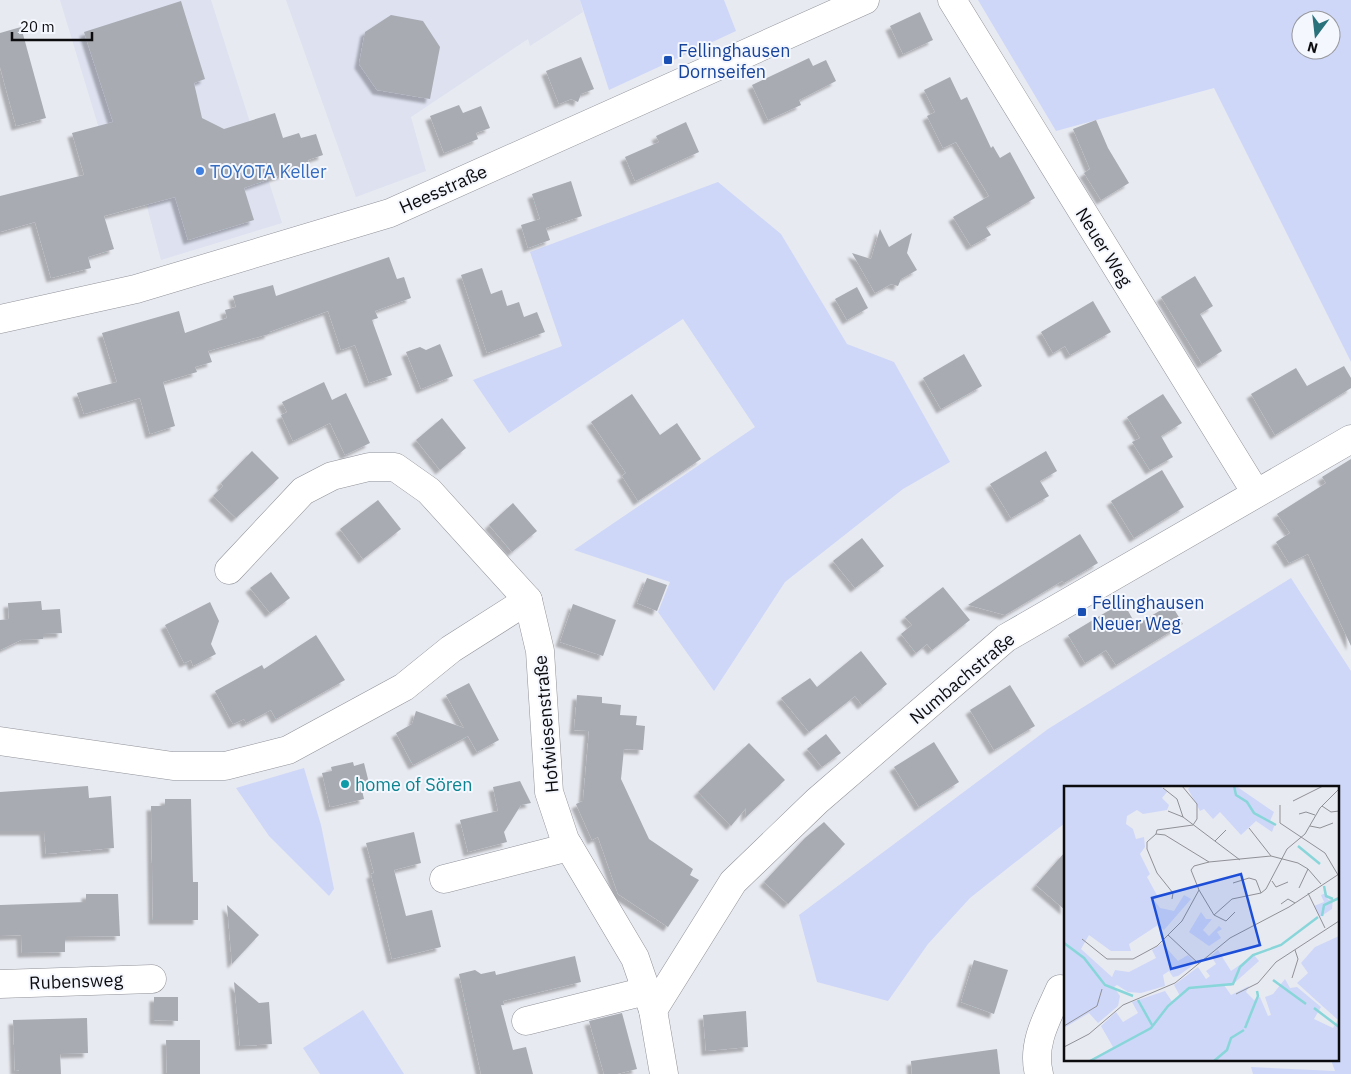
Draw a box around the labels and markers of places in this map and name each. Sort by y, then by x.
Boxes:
place label: Fellinghausen Dornseifen [678,39,790,83]
marker: Fellinghausen Dornseifen [662,54,674,66]
place label: TOYOTA Keller [210,160,327,183]
marker: TOYOTA Keller [194,165,206,177]
place label: Fellinghausen Neuer Weg [1092,591,1204,635]
marker: Fellinghausen Neuer Weg [1076,606,1088,618]
place label: home of Sören [355,773,472,796]
marker: home of Sören [339,778,351,790]

